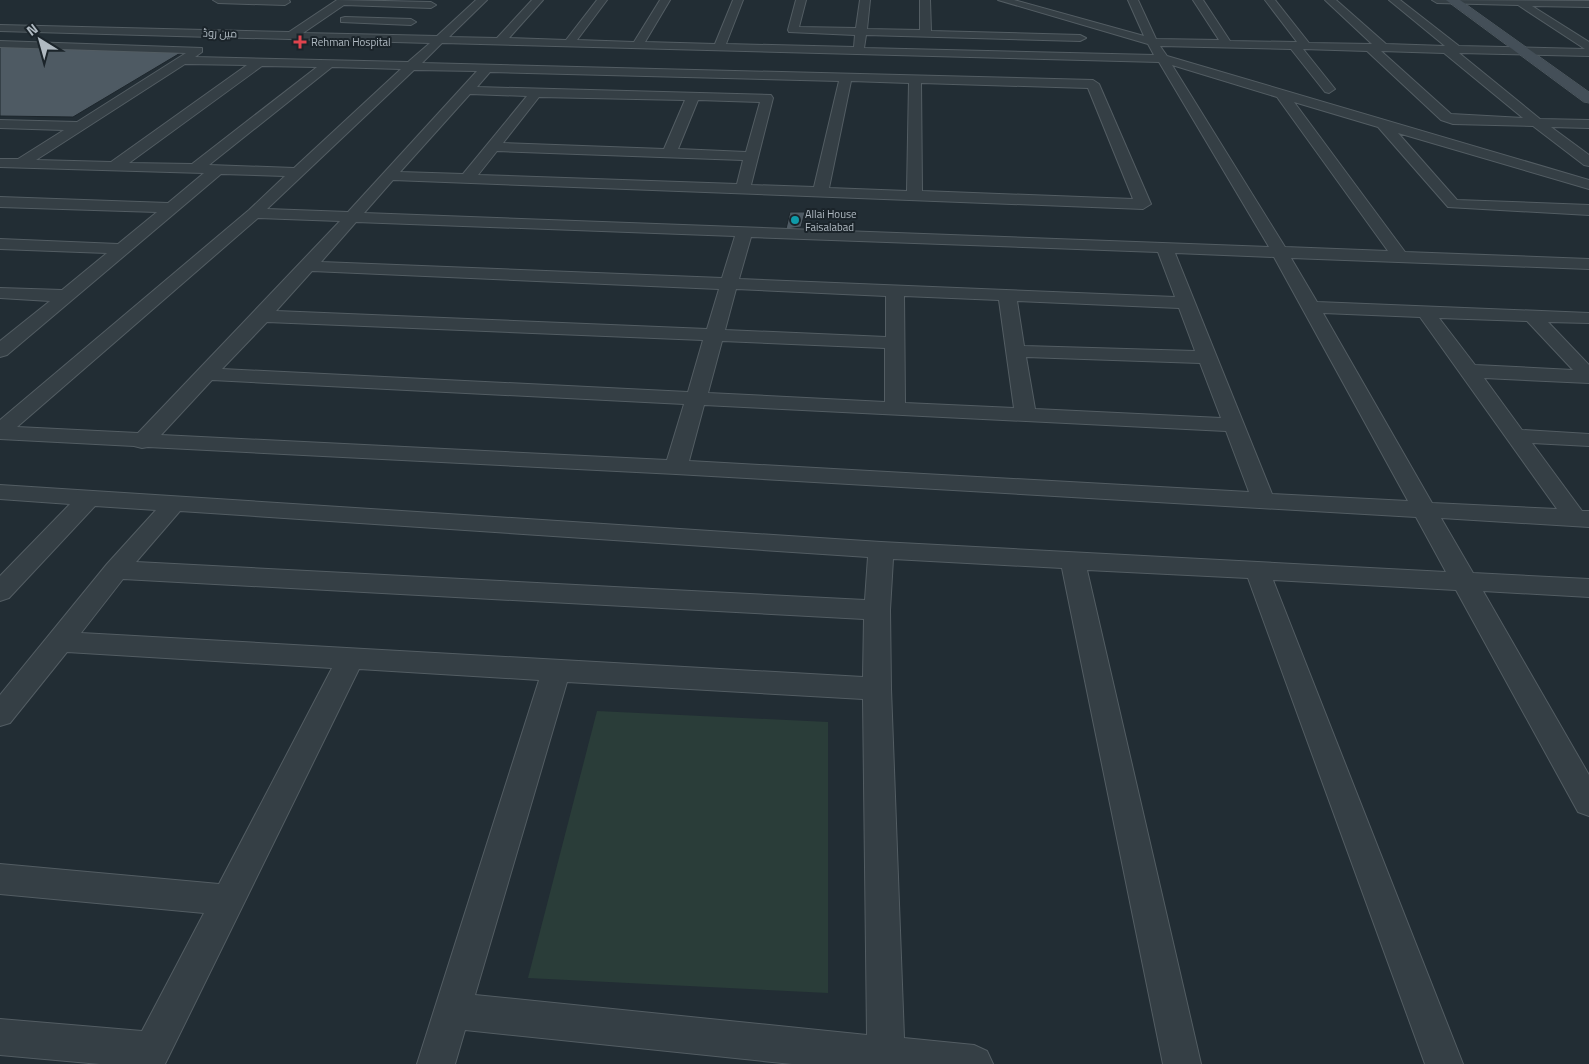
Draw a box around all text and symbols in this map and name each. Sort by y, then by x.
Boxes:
north arrow [15,15,65,65]
text: N [22,18,42,41]
street label: مین روڈ [202,24,238,42]
place label: Rehman Hospital [311,34,391,50]
marker: Rehman Hospital [293,35,307,49]
place label: Allai House Faisalabad [805,206,857,235]
marker: Allai House Faisalabad [789,214,801,226]

